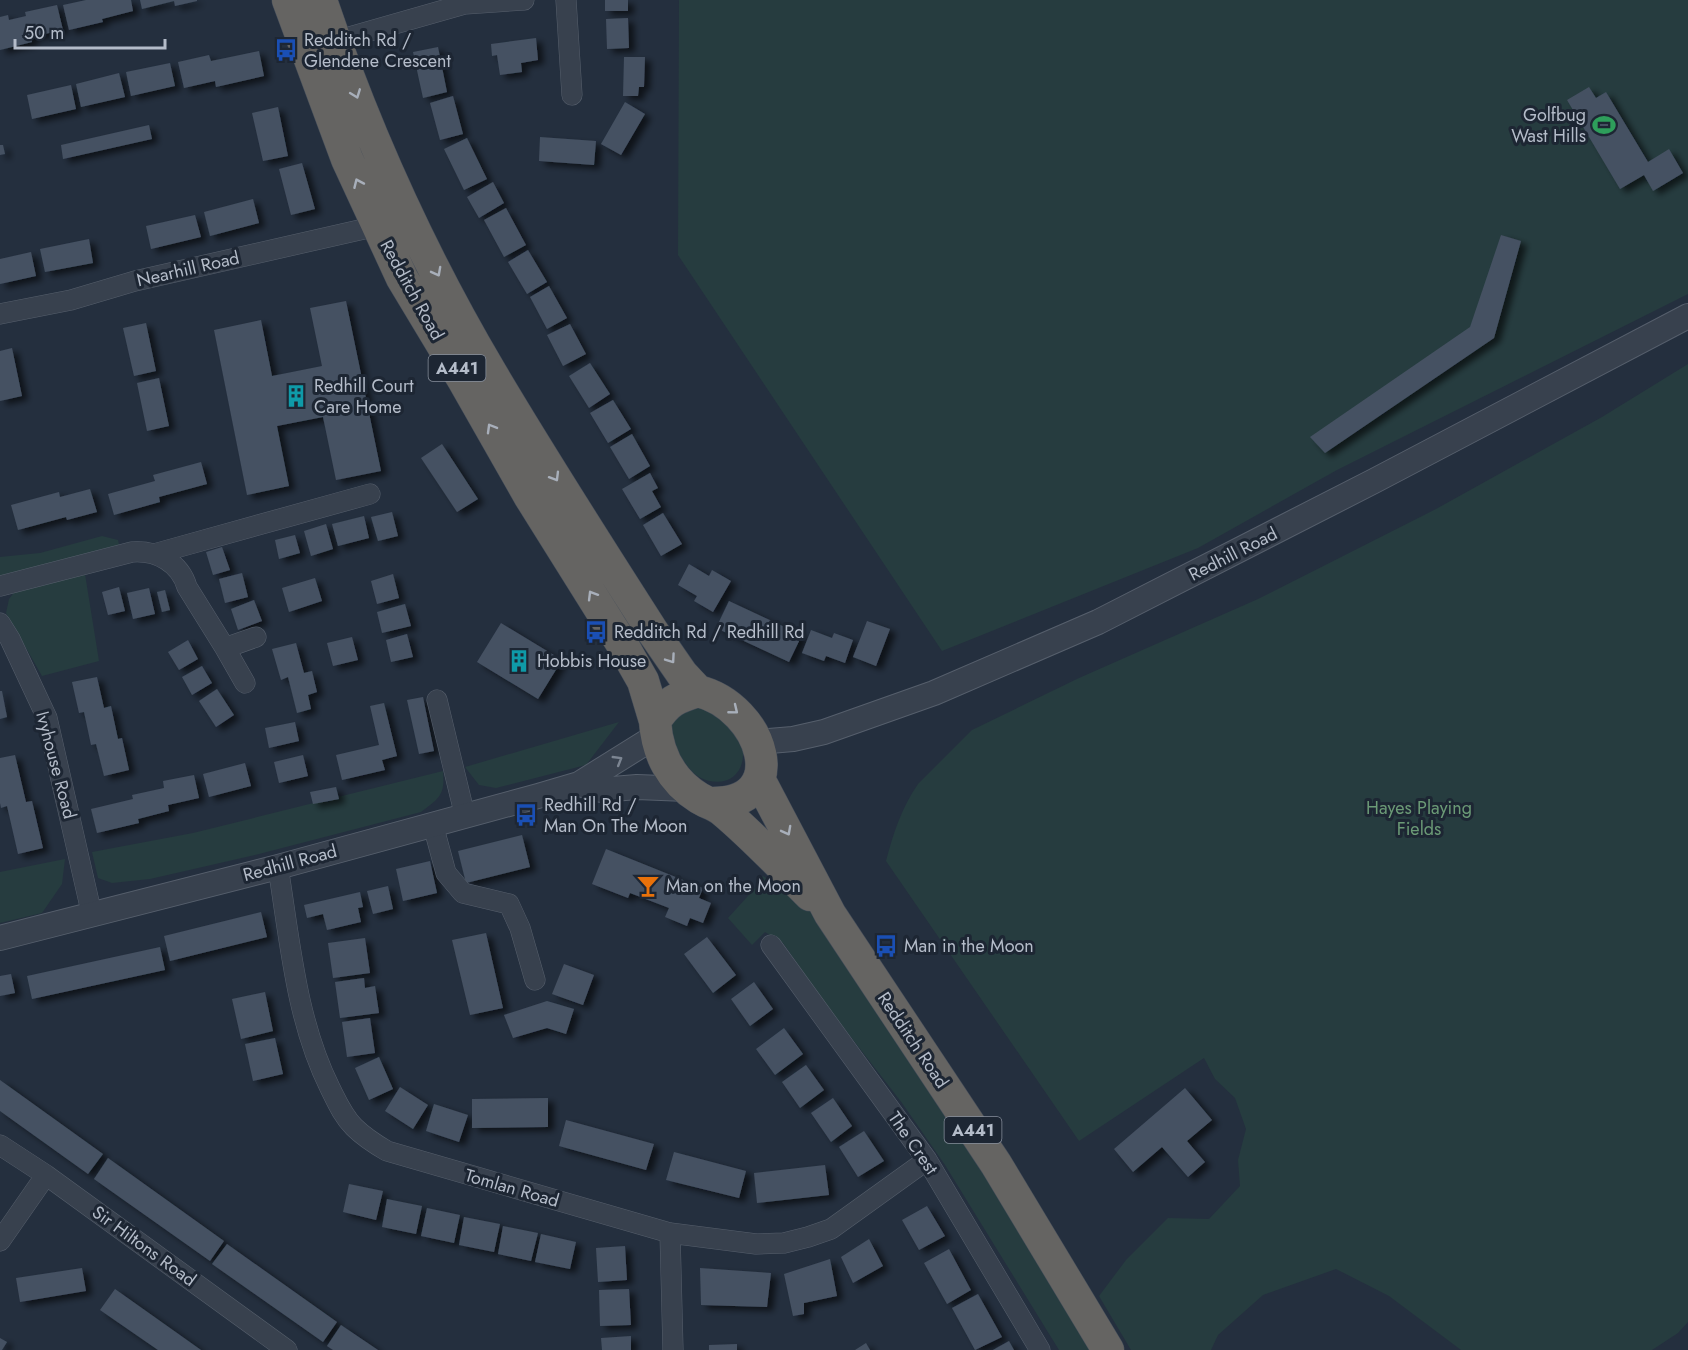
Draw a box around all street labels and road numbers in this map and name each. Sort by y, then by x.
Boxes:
street label: Redditch Road [374,235,450,345]
street label: Nearhill Road [134,245,242,293]
road number: A441 [428,355,486,381]
street label: Redhill Road [1184,521,1282,587]
street label: Ivyhouse Road [29,708,83,822]
street label: Redhill Road [240,838,340,888]
street label: Redditch Road [871,987,955,1093]
street label: The Crest [882,1106,945,1180]
road number: A441 [944,1117,1002,1143]
street label: Tomlan Road [462,1162,562,1214]
street label: Sir Hiltons Road [87,1199,201,1293]

